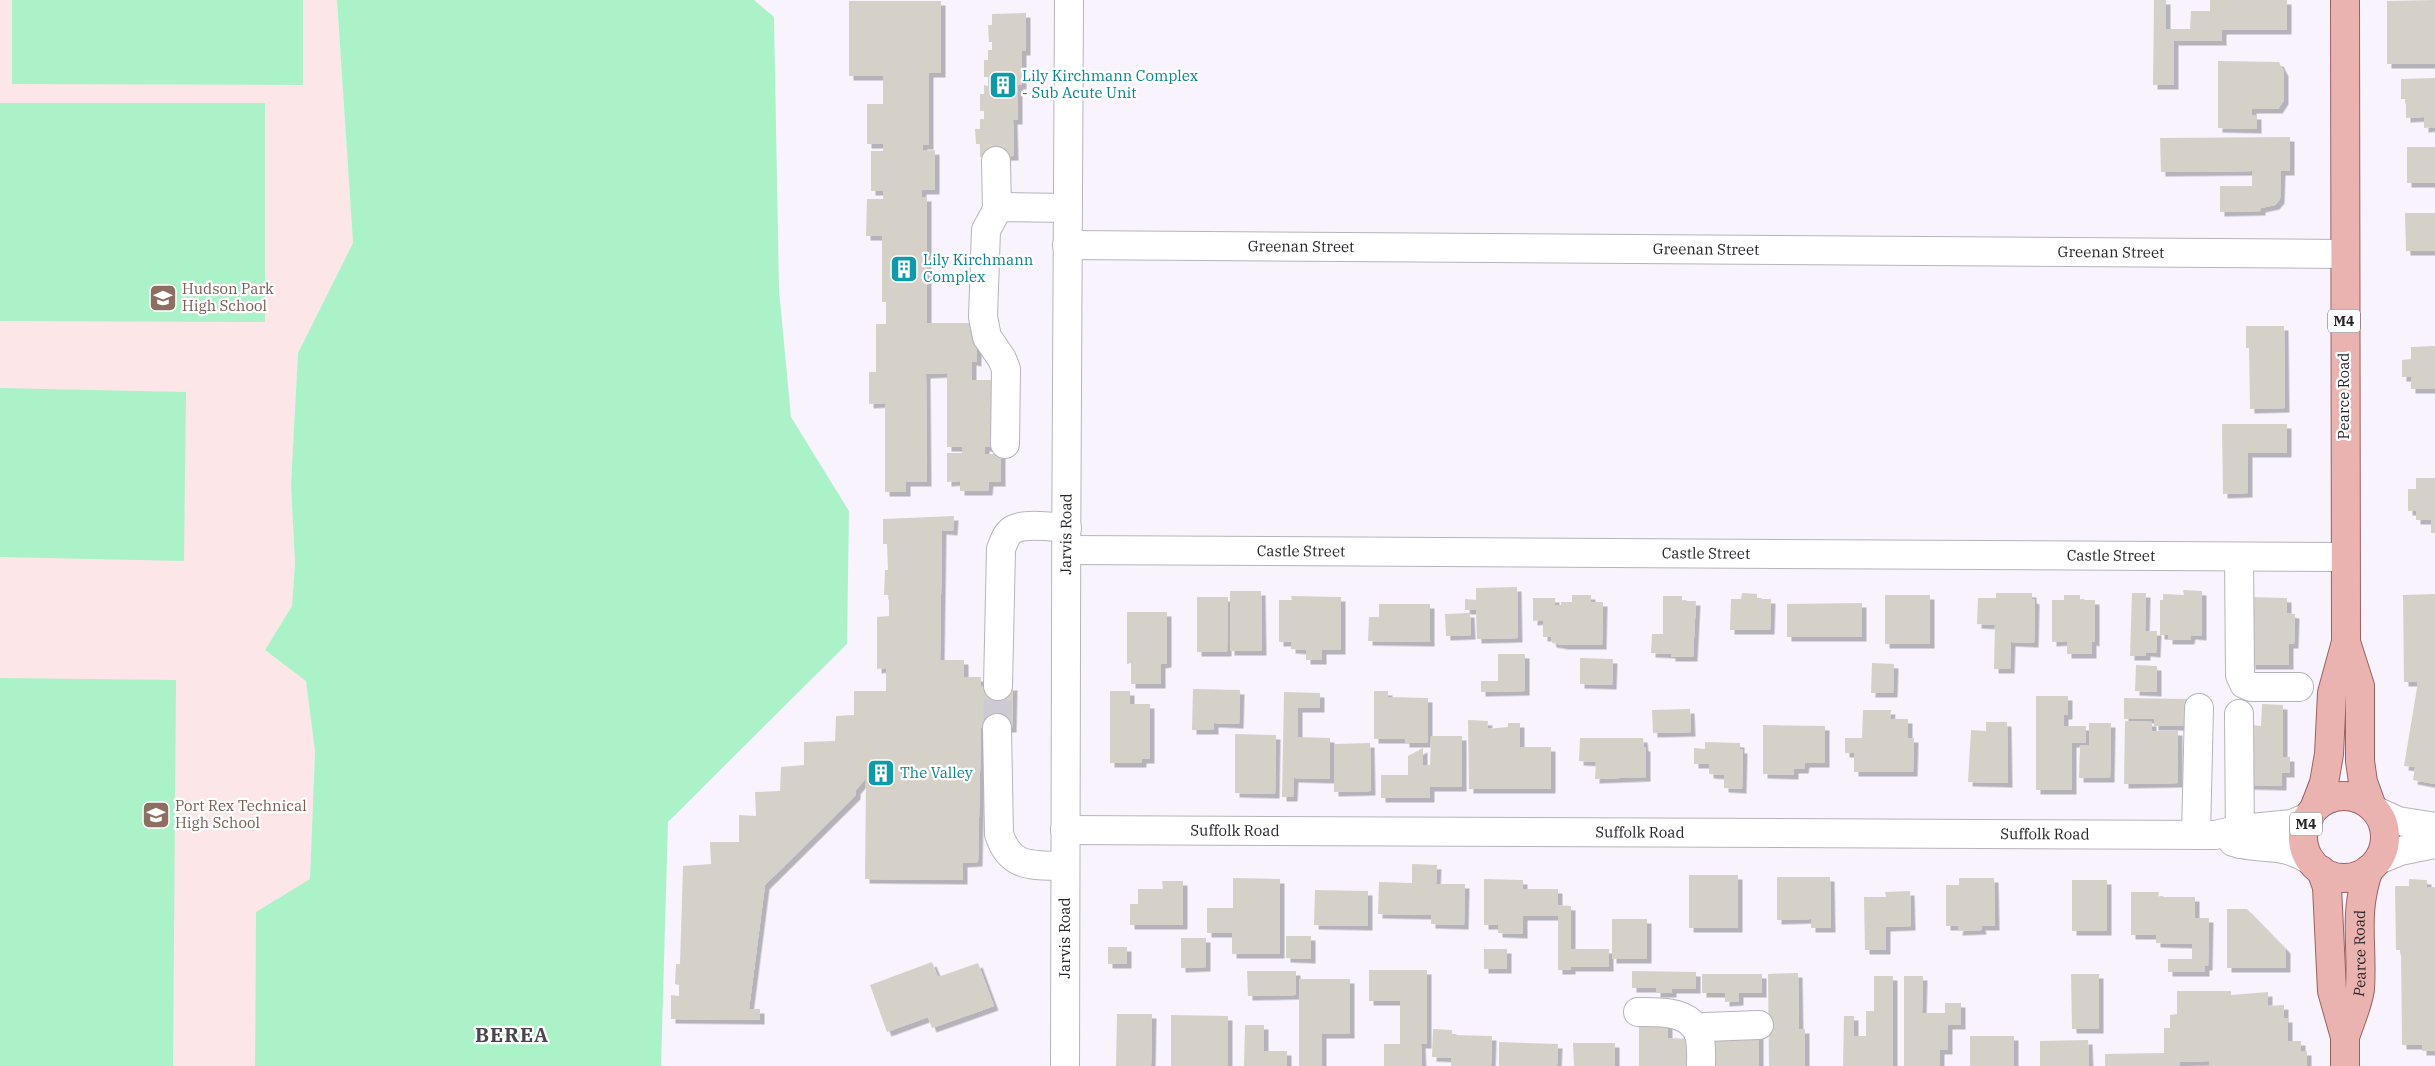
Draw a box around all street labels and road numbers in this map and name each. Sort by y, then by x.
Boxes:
street label: Greenan Street [1248,236,1354,256]
street label: Greenan Street [1653,239,1759,259]
street label: Greenan Street [2058,242,2164,262]
road number: M4 [2328,310,2360,332]
street label: Pearce Road [2334,353,2353,440]
street label: Jarvis Road [1056,493,1075,575]
street label: Castle Street [1257,541,1345,561]
street label: Castle Street [1662,543,1750,563]
street label: Castle Street [2067,545,2155,565]
road number: M4 [2290,812,2322,836]
street label: Suffolk Road [1190,821,1280,840]
street label: Suffolk Road [1595,822,1685,842]
street label: Suffolk Road [2000,824,2090,843]
street label: Jarvis Road [1055,897,1074,979]
street label: Pearce Road [2349,909,2370,998]

